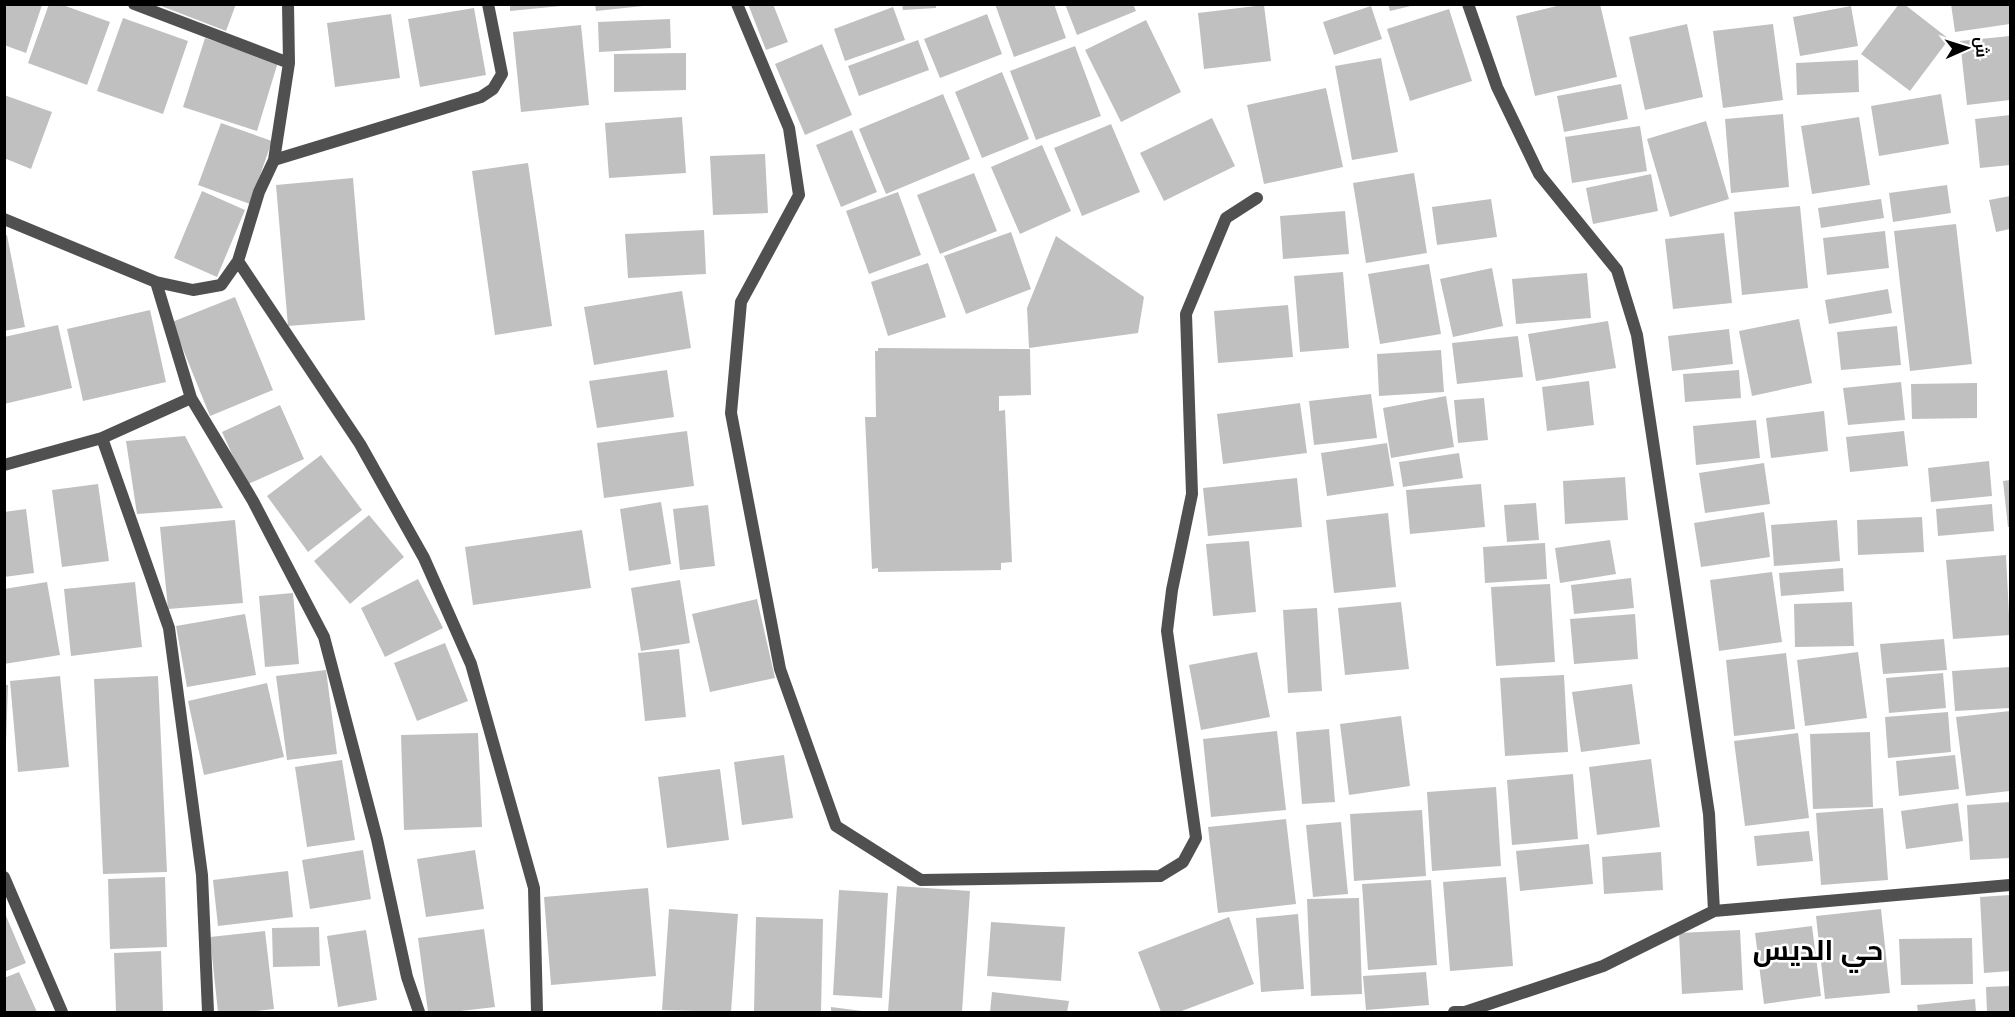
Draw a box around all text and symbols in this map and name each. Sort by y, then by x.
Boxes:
north arrow [1937,18,1997,78]
text: ش [1971,36,1993,58]
district label: حي الديس [1753,932,1883,973]

